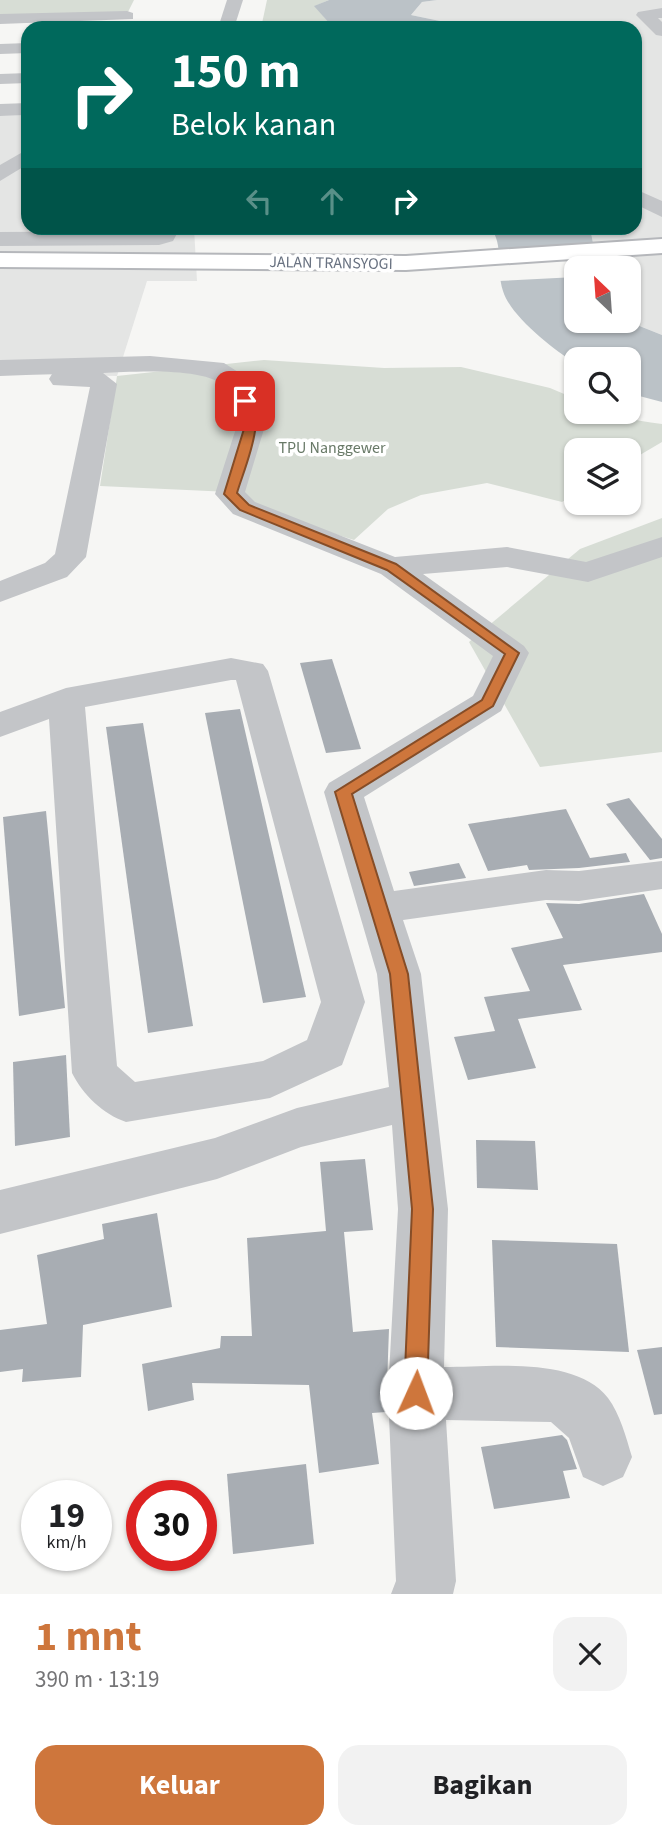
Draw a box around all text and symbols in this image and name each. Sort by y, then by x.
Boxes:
text: 150 m [171,37,300,107]
icon: right [56,49,147,140]
text: Belok kanan [171,102,336,148]
icon: left [240,182,278,220]
icon: ahead [313,182,351,220]
icon: right [386,182,424,220]
street label: JALAN TRANSYOGI [269,251,393,275]
north arrow [564,256,640,332]
map controls [564,256,641,515]
button: search [564,347,641,424]
pin [215,371,275,431]
icon: arrive [226,382,264,420]
park label: TPU Nanggewer [278,437,386,459]
button: layers [564,438,641,515]
position arrow [379,1356,453,1430]
speed limit sign: 30 [126,1480,217,1571]
text: 19 [48,1491,85,1541]
text: km/h [47,1530,86,1555]
text: 1 mnt [35,1607,142,1667]
button: close [553,1617,627,1691]
text: 390 m · 13:19 [35,1663,159,1696]
button: Keluar [35,1745,324,1825]
button: Bagikan [338,1745,627,1825]

